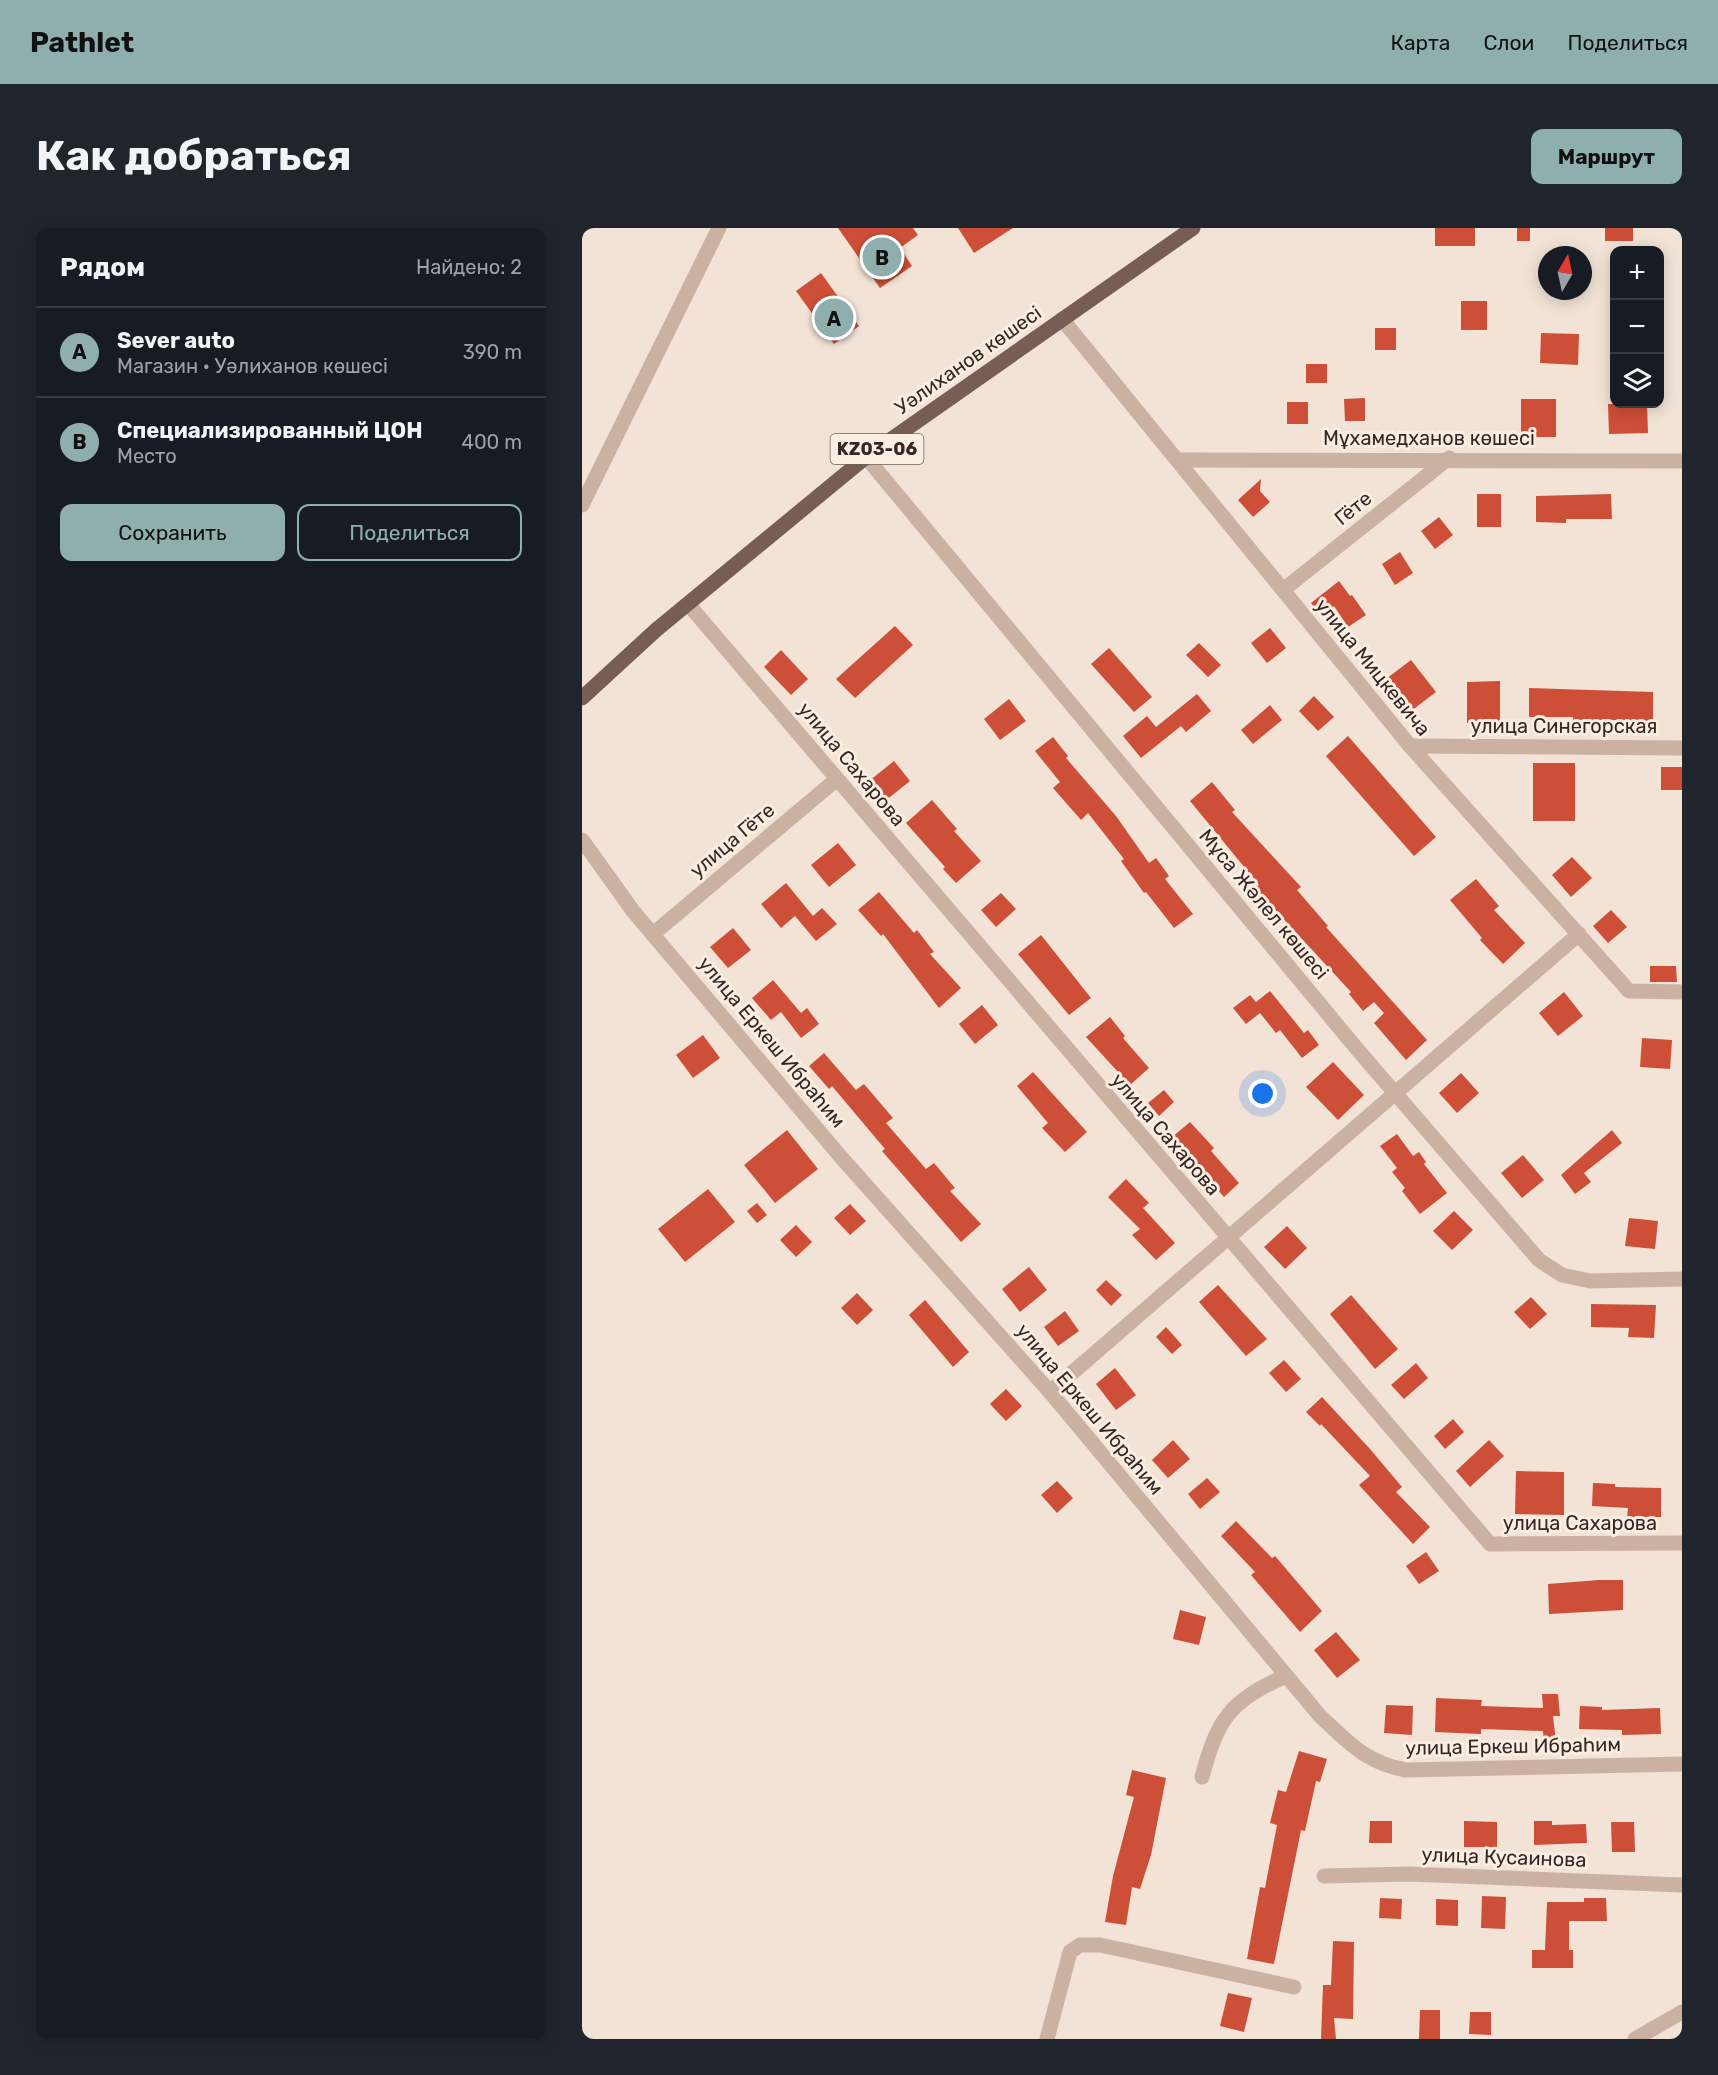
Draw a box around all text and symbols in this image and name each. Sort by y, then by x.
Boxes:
text: Pathlet [30,26,134,59]
text: Карта [1390,30,1450,55]
text: Слои [1483,30,1534,55]
text: Поделиться [1567,30,1688,55]
button: Маршрут [1531,129,1682,184]
text: Как добраться [36,131,352,181]
pin: B [862,234,902,279]
north arrow [1538,246,1592,300]
map controls [1610,246,1664,408]
button: + [1610,246,1664,300]
text: Рядом [60,252,145,283]
text: Найдено: 2 [416,255,522,279]
pin: A [814,296,854,340]
street label: Уәлиханов көшесі [890,300,1046,420]
button: − [1610,300,1664,354]
text: Sever auto [117,327,235,354]
text: A [72,340,87,364]
text: 390 m [463,340,522,364]
text: Магазин · Уәлиханов көшесі [117,354,388,378]
button: layers [1610,354,1664,408]
text: Специализированный ЦОН [117,417,423,444]
street label: Мұхамедханов көшесі [1323,426,1535,450]
text: B [72,430,87,454]
text: 400 m [462,430,522,454]
road number: KZ03-06 [830,434,924,464]
text: Место [117,444,177,468]
street label: Гёте [1330,486,1376,530]
button: Сохранить [60,504,285,561]
button: Поделиться [297,504,522,561]
street label: улица Мицкевича [1310,593,1436,741]
street label: улица Сахарова [793,697,911,831]
street label: улица Синегорская [1471,714,1657,738]
street label: улица Гёте [685,798,779,882]
street label: Мұса Жәлел көшесі [1194,824,1334,984]
street label: улица Еркеш Ибраһим [693,952,851,1132]
street label: улица Сахарова [1106,1068,1226,1200]
your location [1248,1079,1277,1108]
street label: улица Еркеш Ибраһим [1011,1319,1169,1499]
street label: улица Сахарова [1503,1511,1657,1535]
street label: улица Еркеш Ибраһим [1405,1732,1621,1760]
street label: улица Кусаинова [1421,1842,1587,1872]

